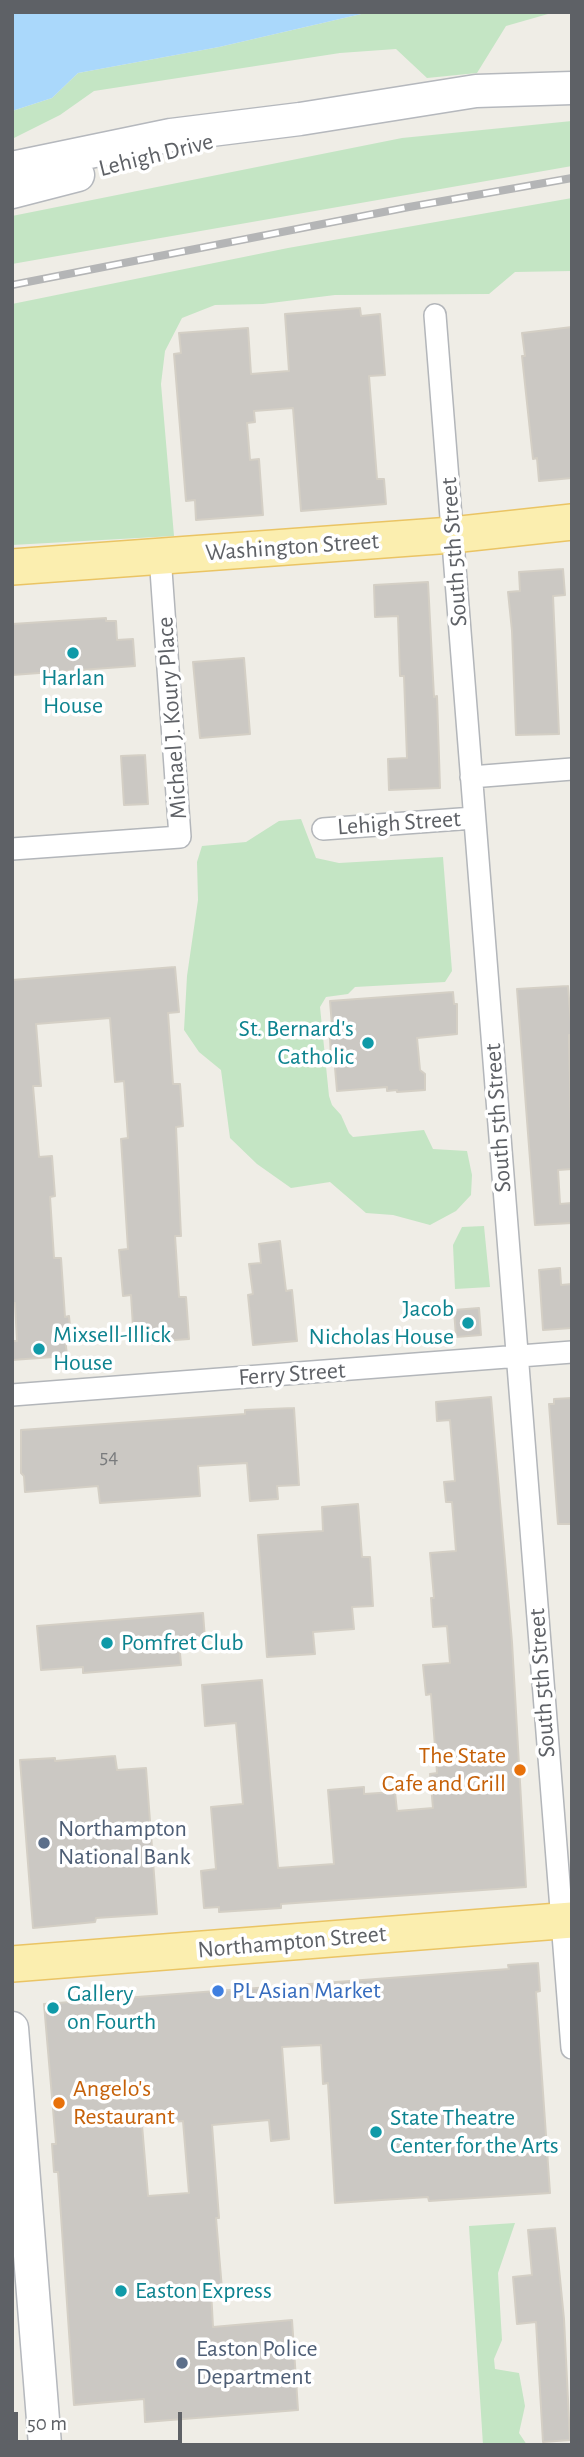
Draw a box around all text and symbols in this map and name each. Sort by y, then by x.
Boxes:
street label: Lehigh Drive [96,127,216,183]
street label: South 5th Street [434,476,474,628]
street label: Washington Street [204,527,380,567]
street label: Michael J. Koury Place [151,616,193,820]
marker: Harlan House [65,645,81,661]
place label: Harlan House [41,664,105,720]
street label: Lehigh Street [336,804,462,842]
place label: St. Bernard's Catholic [239,1015,354,1071]
marker: St. Bernard's Catholic [360,1035,376,1051]
street label: South 5th Street [478,1042,518,1194]
place label: Jacob Nicholas House [309,1295,454,1351]
marker: Jacob Nicholas House [460,1315,476,1331]
place label: Mixsell-Illick House [53,1321,171,1377]
marker: Mixsell-Illick House [31,1341,47,1357]
street label: Ferry Street [238,1356,346,1392]
house number: 54 [100,1444,118,1470]
street label: South 5th Street [522,1607,562,1759]
place label: Pomfret Club [121,1629,244,1657]
marker: Pomfret Club [99,1635,115,1651]
place label: The State Cafe and Grill [382,1742,506,1798]
marker: The State Cafe and Grill [512,1762,528,1778]
place label: Northampton National Bank [58,1815,190,1871]
marker: Northampton National Bank [36,1835,52,1851]
street label: Northampton Street [196,1919,388,1965]
place label: PL Asian Market [232,1977,381,2005]
place label: Gallery on Fourth [67,1980,156,2036]
marker: PL Asian Market [210,1983,226,1999]
marker: Gallery on Fourth [45,2000,61,2016]
place label: Angelo's Restaurant [73,2075,175,2131]
marker: Angelo's Restaurant [51,2095,67,2111]
place label: State Theatre Center for the Arts [390,2104,559,2160]
marker: State Theatre Center for the Arts [368,2124,384,2140]
place label: Easton Express [135,2277,272,2305]
marker: Easton Express [113,2283,129,2299]
place label: Easton Police Department [196,2335,318,2391]
marker: Easton Police Department [174,2355,190,2371]
scale bar [18,2398,186,2442]
text: 50 m [27,2413,67,2434]

